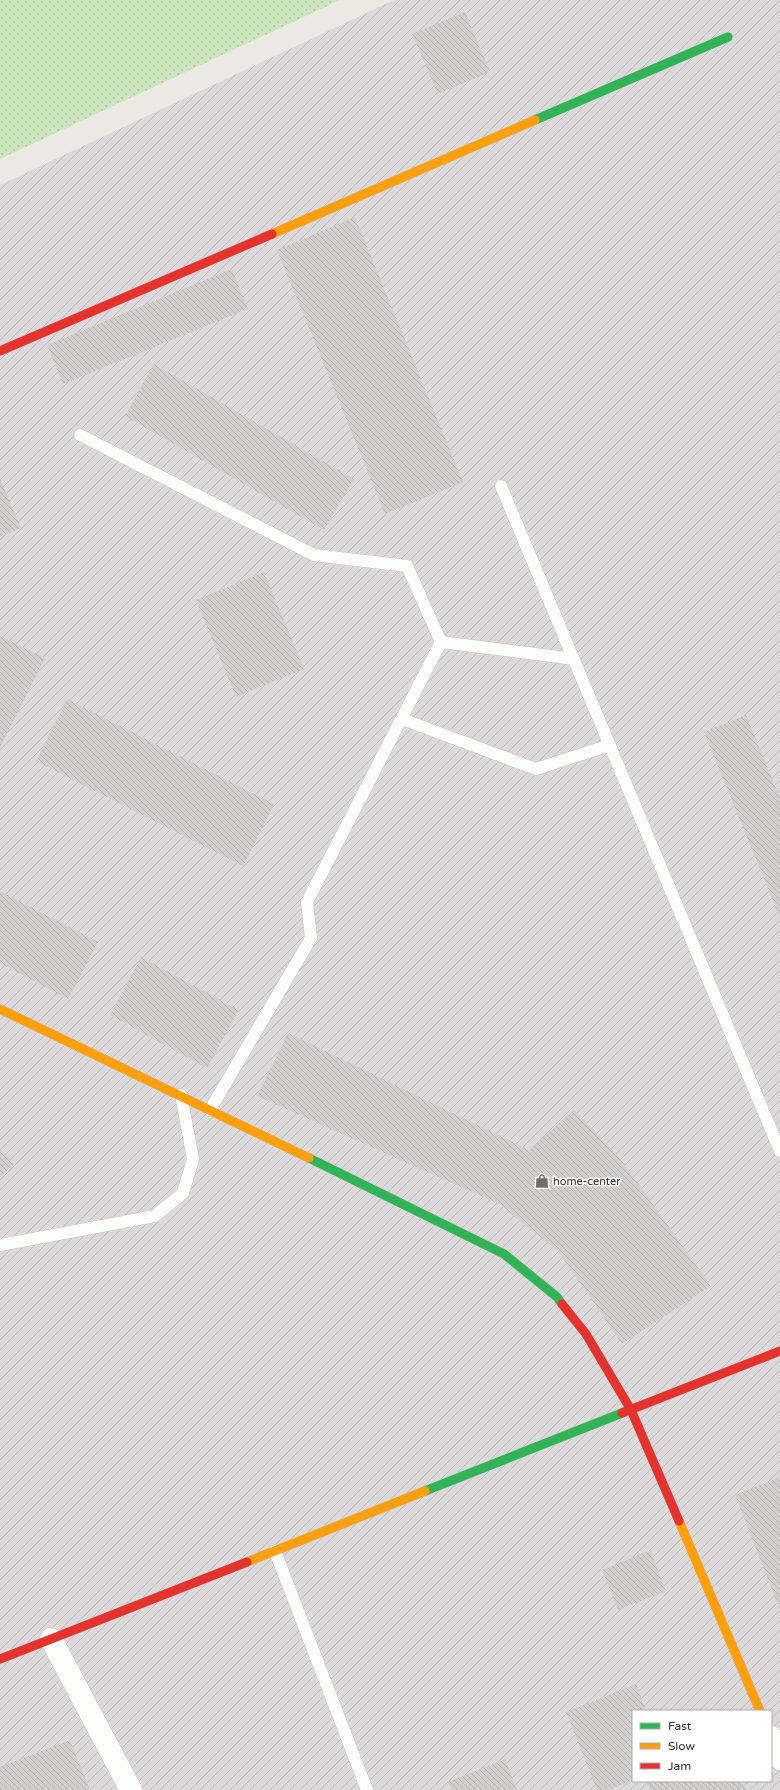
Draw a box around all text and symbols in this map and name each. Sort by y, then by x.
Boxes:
shop icon: home-center [534,1173,550,1189]
place label: home-center [553,1175,621,1188]
legend [632,1710,772,1782]
text: Fast [668,1719,692,1733]
text: Slow [668,1739,695,1753]
text: Jam [668,1759,691,1773]

